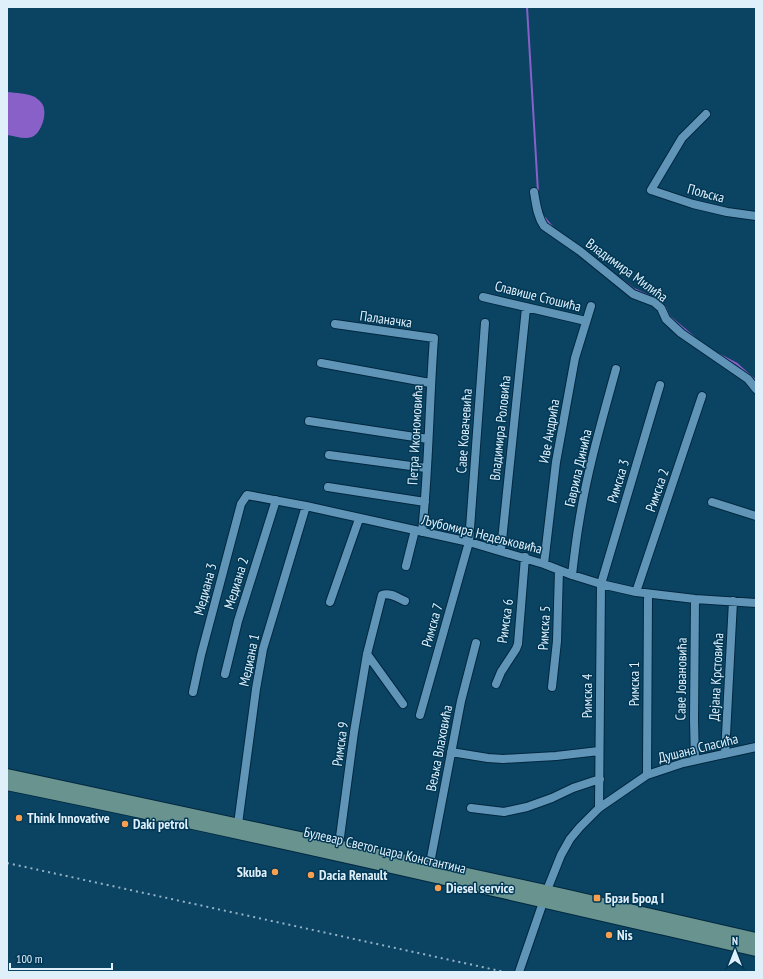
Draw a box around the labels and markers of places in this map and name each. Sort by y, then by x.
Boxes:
place label: Think Innovative [27,809,110,827]
marker: Think Innovative [14,813,24,823]
place label: Daki petrol [133,815,189,833]
marker: Daki petrol [120,819,130,829]
place label: Skuba [237,863,267,881]
place label: Dacia Renault [319,866,387,884]
marker: Skuba [270,867,280,877]
marker: Dacia Renault [306,870,316,880]
place label: Diesel service [446,879,514,897]
marker: Diesel service [433,883,443,893]
place label: Брзи Брод I [605,889,664,907]
marker: Брзи Брод I [592,893,602,903]
place label: Nis [617,926,633,944]
marker: Nis [604,930,614,940]

